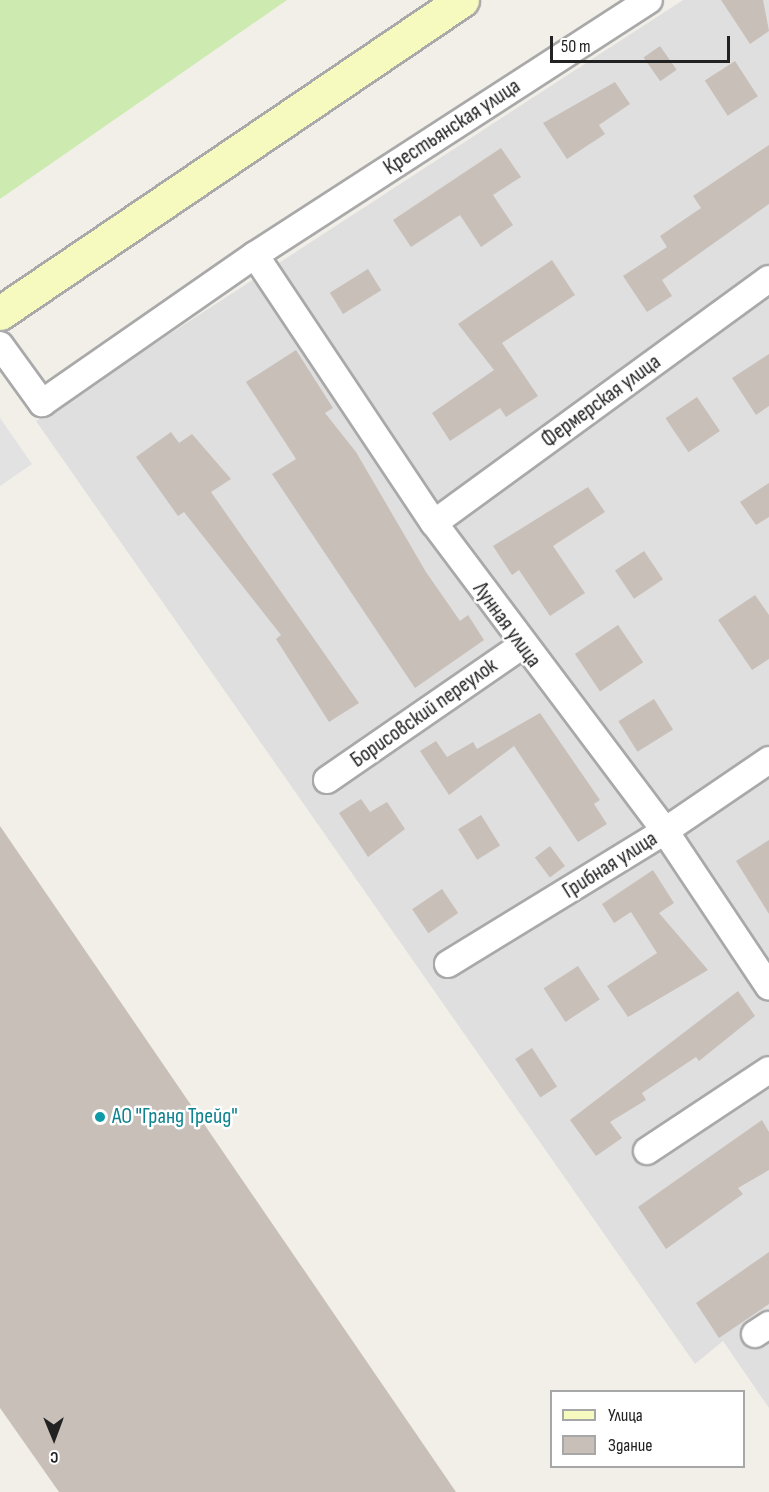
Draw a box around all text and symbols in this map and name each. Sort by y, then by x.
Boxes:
scale bar [553,24,733,62]
text: 50 m [561,36,591,57]
street label: Крестьянская улица [379,73,525,181]
street label: Фермерская улица [536,349,666,453]
street label: Лунная улица [467,577,547,673]
street label: Борисовский переулок [346,653,502,773]
street label: Грибная улица [558,826,662,904]
place label: АО "Гранд Трейд" [112,1104,238,1130]
marker: АО "Гранд Трейд" [93,1110,107,1124]
legend [550,1390,745,1468]
text: Улица [608,1405,643,1426]
north arrow [24,1408,84,1468]
text: Здание [608,1435,653,1456]
text: С [50,1447,59,1466]

